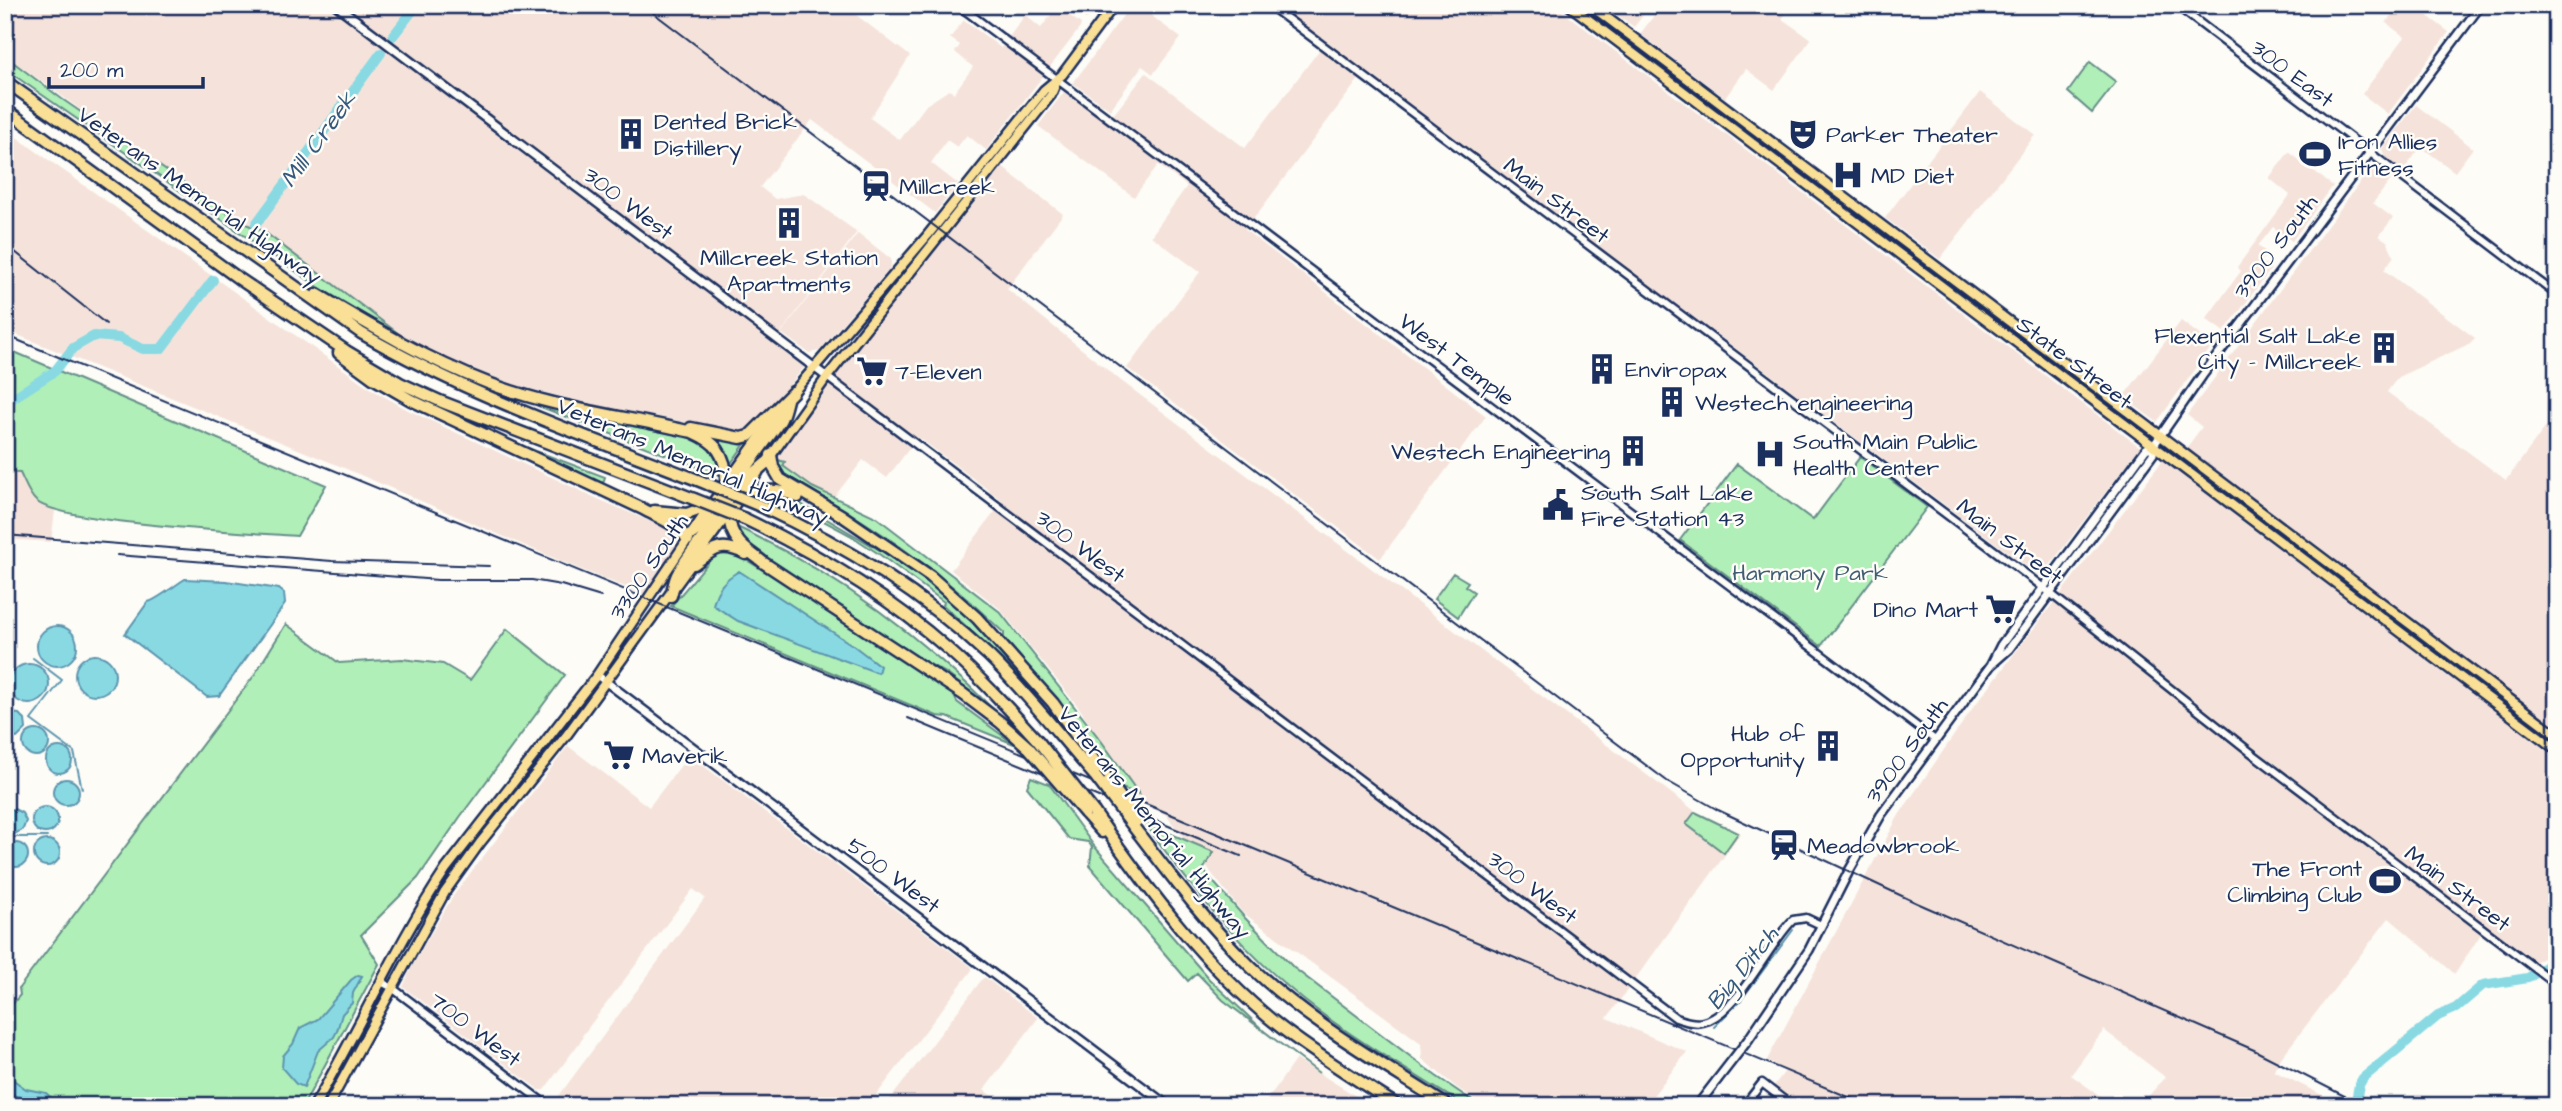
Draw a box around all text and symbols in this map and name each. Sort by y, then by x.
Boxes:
street label: 300 East [2244,32,2341,116]
scale bar [49,46,203,90]
text: 200 m [60,56,124,85]
water label: Mill Creek [272,83,366,195]
street label: Veterans Memorial Highway [70,99,328,294]
place label: Dented Brick Distillery [654,106,797,165]
building icon: Dented Brick Distillery [614,117,648,151]
theatre icon: Parker Theater [1786,117,1820,151]
place label: Parker Theater [1826,119,1998,151]
place label: Iron Allies Fitness [2338,126,2437,184]
sports icon: Iron Allies Fitness [2298,137,2332,171]
street label: Main Street [1497,150,1617,252]
hospital icon: MD Diet [1831,158,1865,192]
street label: 300 West [577,159,680,249]
place label: MD Diet [1871,160,1955,192]
station icon: Millcreek [859,169,893,203]
place label: Millcreek [899,171,995,203]
street label: 3900 South [2226,187,2326,305]
building icon: Millcreek Station Apartments [772,206,806,240]
place label: Millcreek Station Apartments [700,242,878,300]
street label: West Temple [1392,306,1521,414]
street label: State Street [2010,309,2140,417]
place label: Flexential Salt Lake City - Millcreek [2154,320,2361,379]
building icon: Flexential Salt Lake City - Millcreek [2367,331,2401,365]
building icon: Enviropax [1585,352,1619,386]
supermarket icon: 7-Eleven [855,354,889,388]
place label: Enviropax [1625,354,1727,386]
place label: 7-Eleven [895,356,982,388]
building icon: Westech engineering [1655,385,1689,419]
place label: Westech engineering [1695,387,1913,420]
street label: Veterans Memorial Highway [552,390,834,535]
place label: South Main Public Health Center [1793,426,1978,484]
building icon: Westech Engineering [1616,434,1650,468]
place label: Westech Engineering [1391,436,1610,469]
hospital icon: South Main Public Health Center [1753,437,1787,471]
place label: South Salt Lake Fire Station 43 [1581,477,1753,535]
public building icon: South Salt Lake Fire Station 43 [1541,488,1575,522]
street label: Main Street [1950,491,2070,593]
street label: 300 West [1029,502,1132,592]
street label: 3300 South [602,507,696,626]
park label: Harmony Park [1732,557,1888,590]
supermarket icon: Dino Mart [1984,592,2018,626]
place label: Dino Mart [1873,594,1979,626]
street label: 3900 South [1858,691,1956,810]
street label: Veterans Memorial Highway [1049,699,1259,947]
place label: Hub of Opportunity [1680,718,1805,777]
building icon: Hub of Opportunity [1811,729,1845,763]
supermarket icon: Maverik [602,738,636,772]
place label: Maverik [642,740,727,772]
station icon: Meadowbrook [1767,828,1801,862]
street label: 500 West [840,830,947,922]
place label: Meadowbrook [1807,830,1959,862]
street label: Main Street [2398,838,2518,940]
street label: 300 West [1481,843,1584,933]
place label: The Front Climbing Club [2227,853,2363,912]
sports icon: The Front Climbing Club [2368,864,2402,898]
water label: Big Ditch [1699,919,1789,1018]
street label: 700 West [423,985,528,1075]

